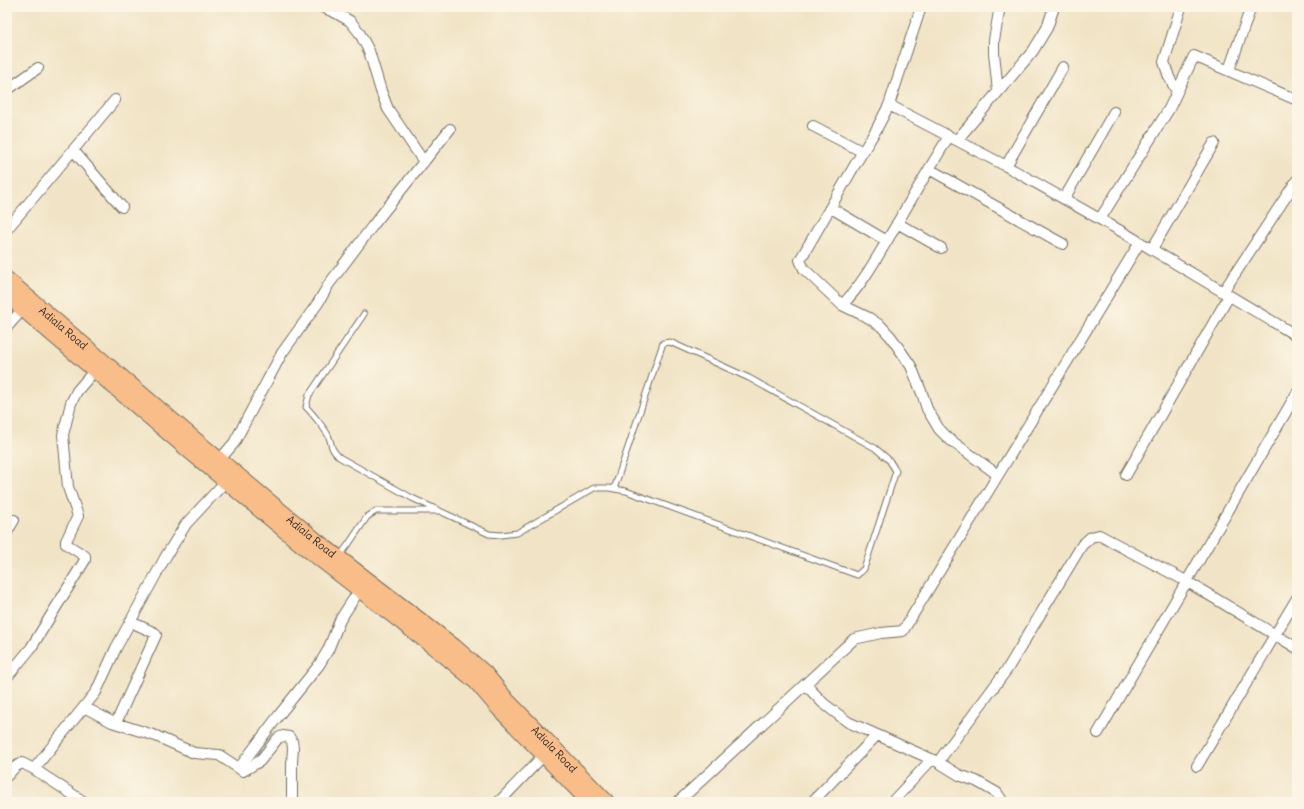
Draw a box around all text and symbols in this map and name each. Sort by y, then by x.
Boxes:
street label: Adiala Road [36,303,91,353]
street label: Adiala Road [284,512,339,561]
street label: Adiala Road [528,723,580,776]

